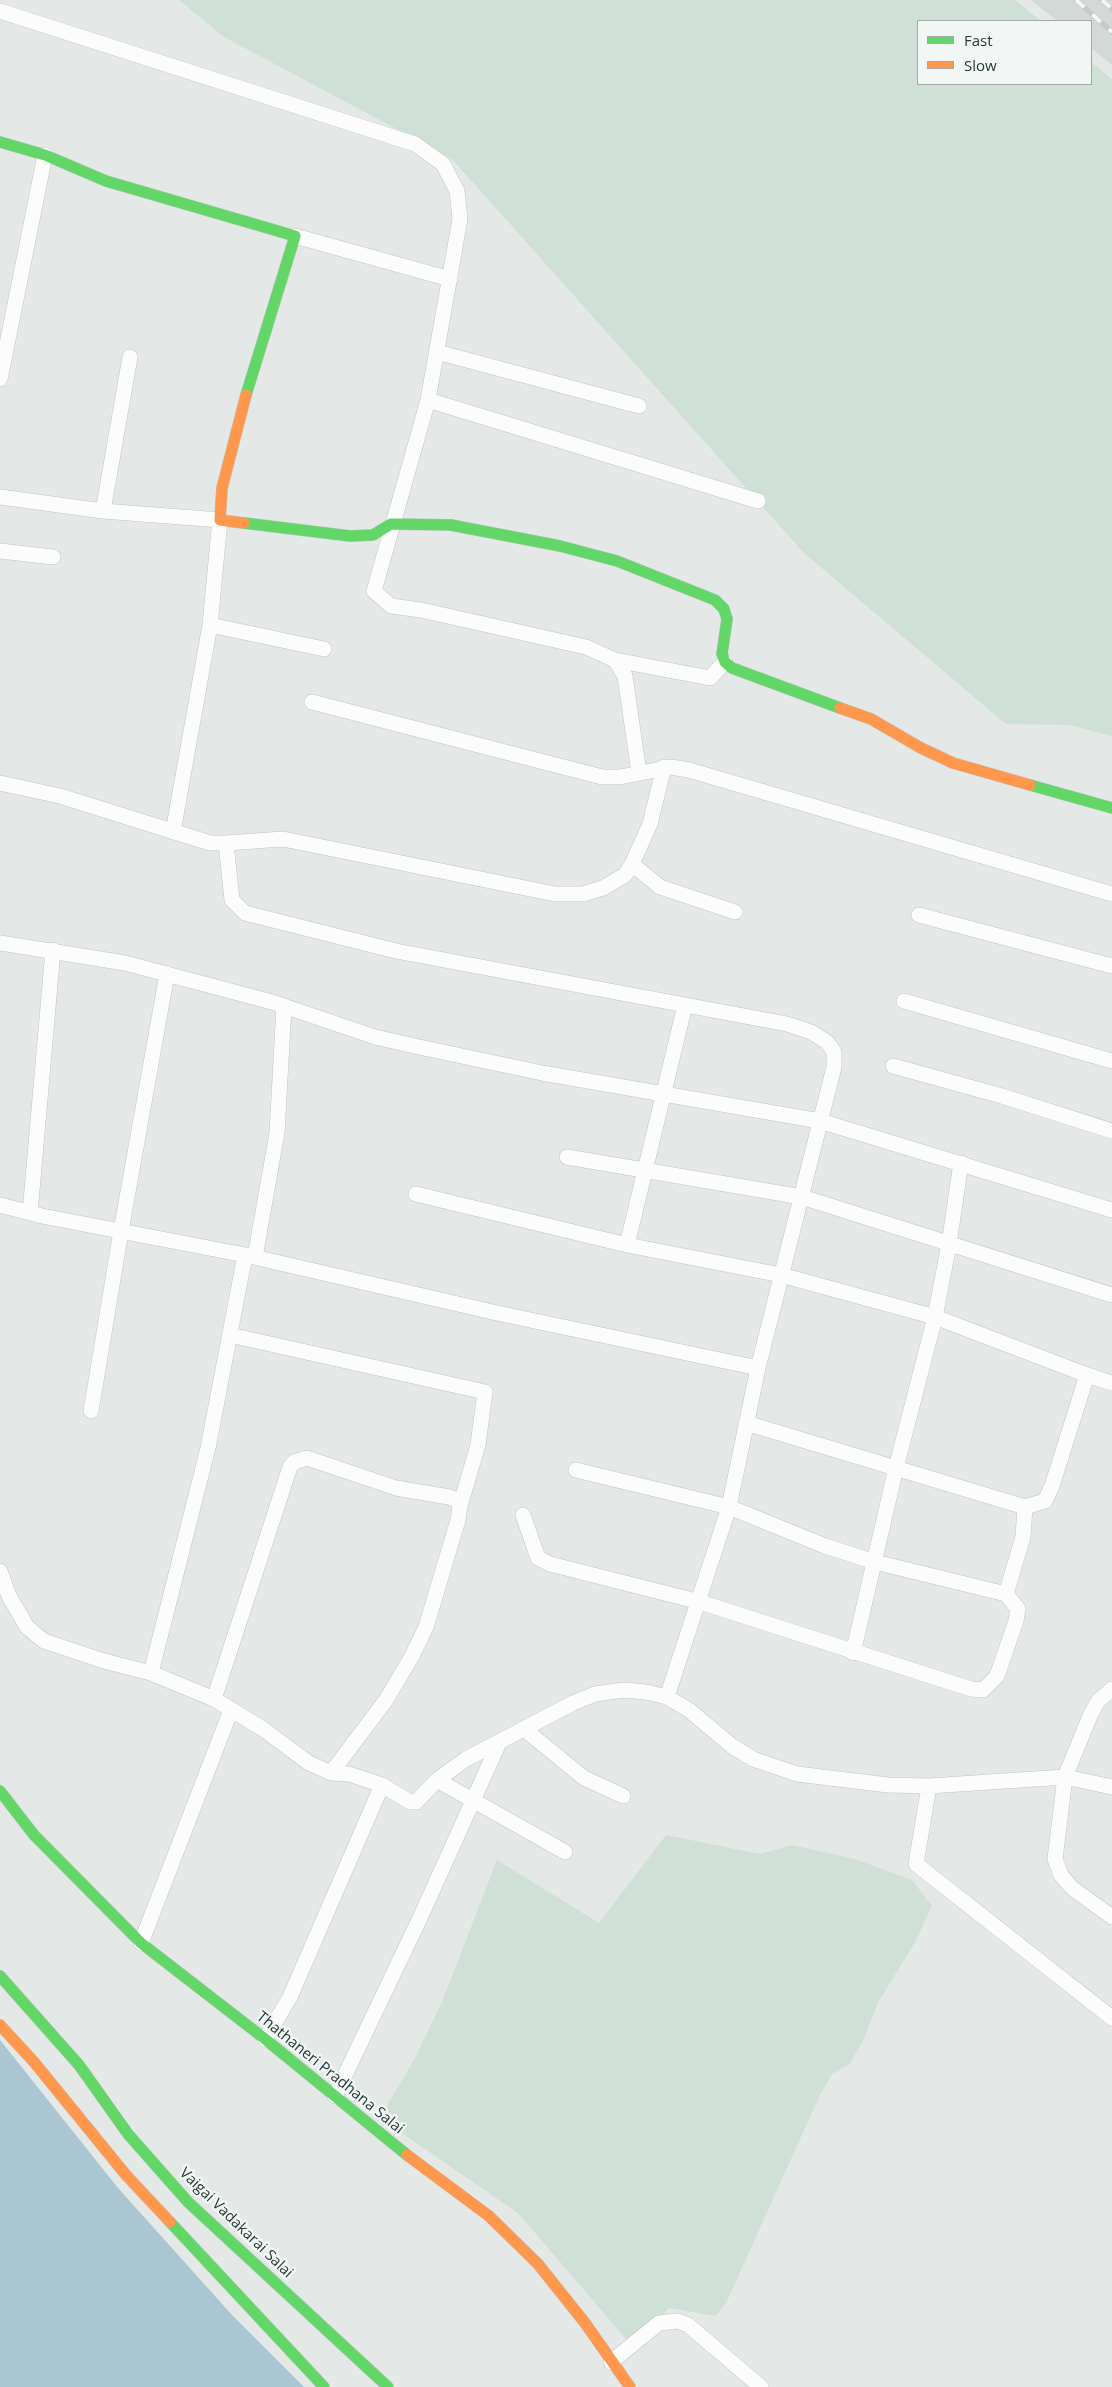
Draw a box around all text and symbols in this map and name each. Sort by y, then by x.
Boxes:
legend [917,20,1092,85]
text: Fast [964,30,993,50]
text: Slow [964,55,997,75]
street label: Thathaneri Pradhana Salai [253,2008,407,2138]
street label: Vaigai Vadakarai Salai [175,2164,297,2282]

